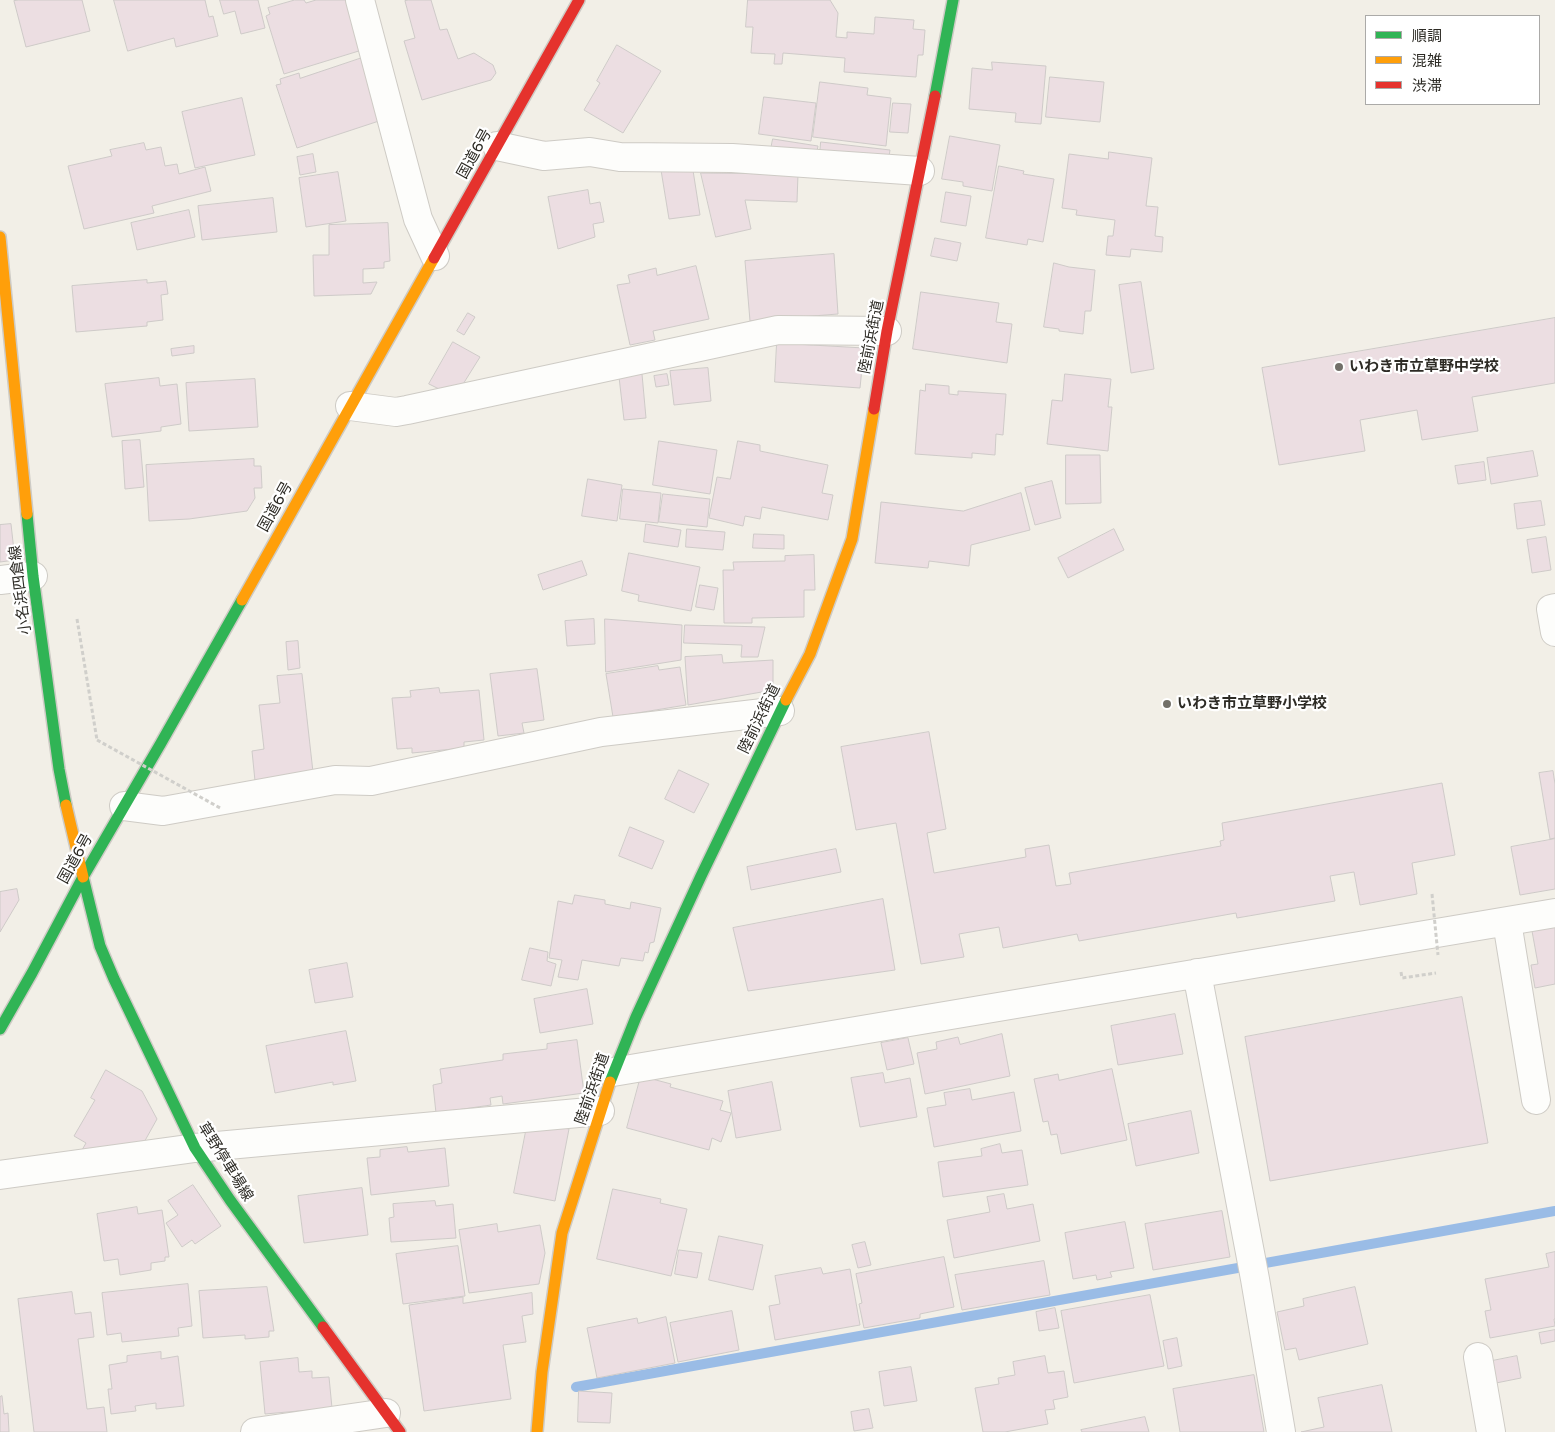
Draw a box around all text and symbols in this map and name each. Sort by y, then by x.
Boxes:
legend [1365,15,1540,105]
text: 順調 [1412,27,1442,45]
text: 混雑 [1412,52,1442,70]
text: 渋滞 [1412,77,1442,95]
street label: 国道6号 [454,126,496,182]
street label: 陸前浜街道 [856,298,888,376]
place label: いわき市立草野中学校 [1349,358,1499,376]
marker: いわき市立草野中学校 [1333,361,1345,373]
street label: 国道6号 [255,479,297,535]
street label: 小名浜四倉線 [7,544,35,636]
street label: 陸前浜街道 [735,681,785,757]
place label: いわき市立草野小学校 [1177,695,1327,713]
marker: いわき市立草野小学校 [1161,698,1173,710]
street label: 国道6号 [55,831,97,887]
street label: 陸前浜街道 [572,1051,614,1127]
street label: 草野停車場線 [194,1119,256,1205]

